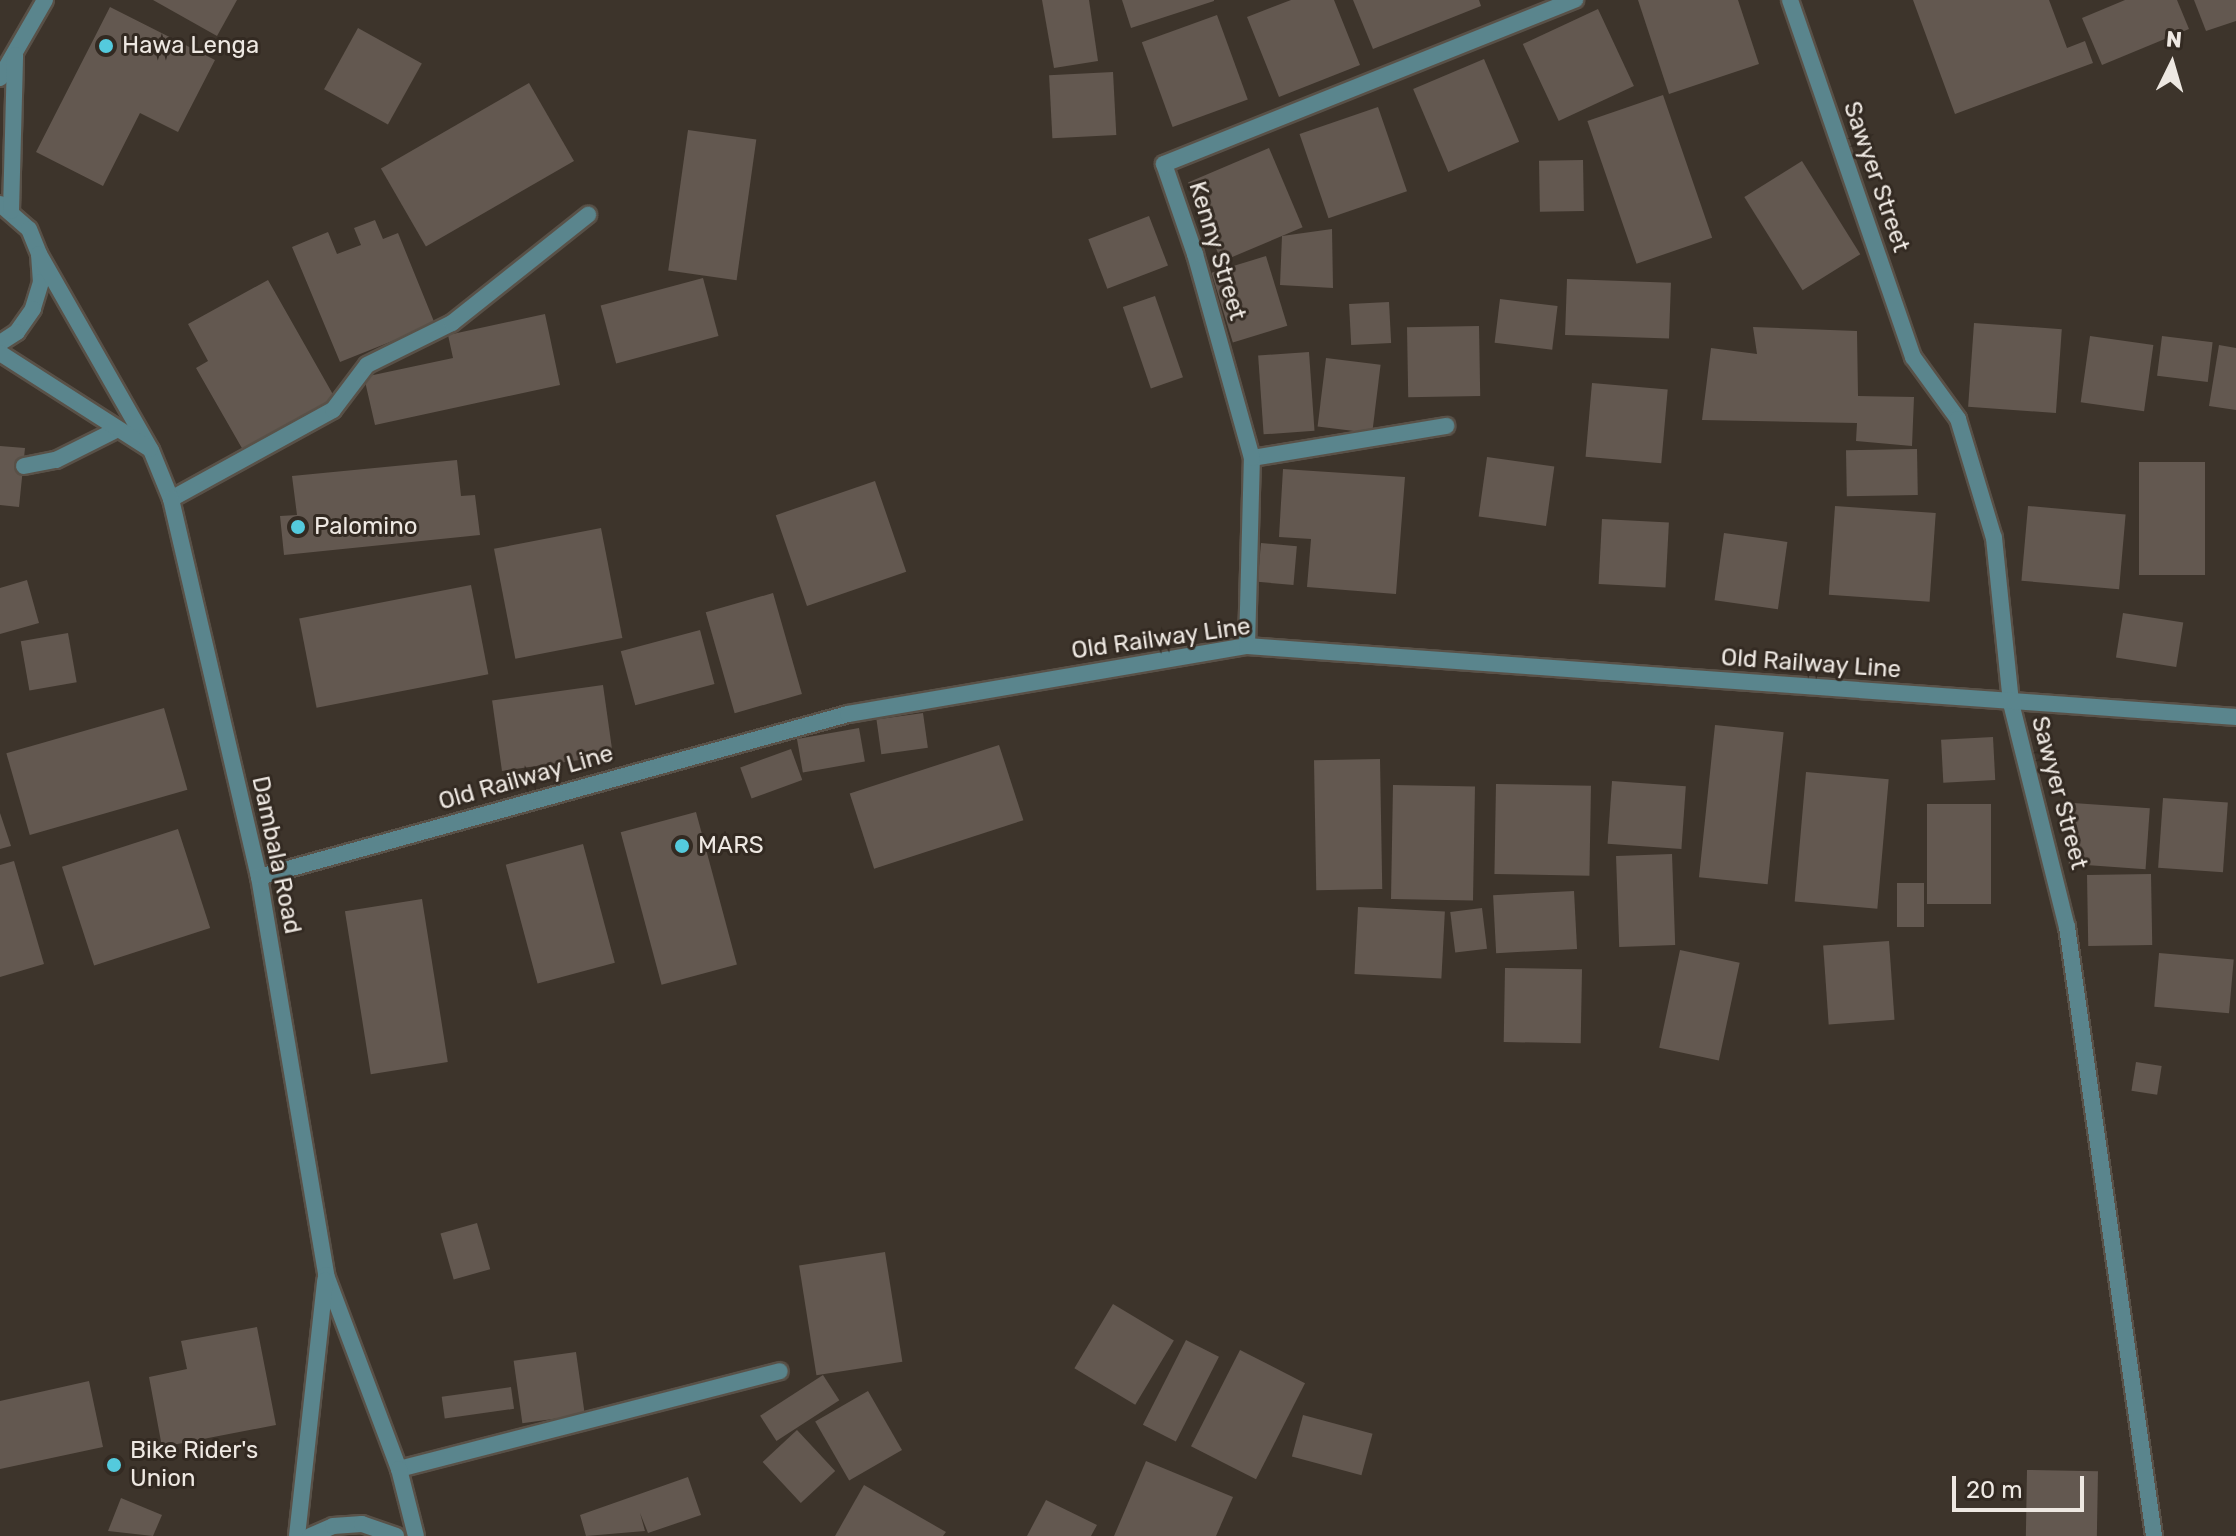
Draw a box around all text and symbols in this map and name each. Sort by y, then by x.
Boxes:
north arrow [2132,24,2212,104]
text: N [2165,25,2183,54]
place label: Hawa Lenga [122,32,259,60]
marker: Hawa Lenga [97,37,115,55]
street label: Sawyer Street [1837,98,1915,256]
street label: Kenny Street [1182,178,1252,324]
place label: Palomino [314,513,417,541]
marker: Palomino [289,518,307,536]
street label: Old Railway Line [1069,612,1253,666]
street label: Old Railway Line [1720,643,1902,685]
street label: Sawyer Street [2025,713,2093,873]
street label: Old Railway Line [435,739,617,817]
street label: Dambala Road [245,774,307,936]
place label: MARS [698,832,764,860]
marker: MARS [673,837,691,855]
place label: Bike Rider's Union [130,1437,258,1493]
marker: Bike Rider's Union [105,1456,123,1474]
scale bar [1956,1460,2088,1510]
text: 20 m [1966,1476,2023,1504]

